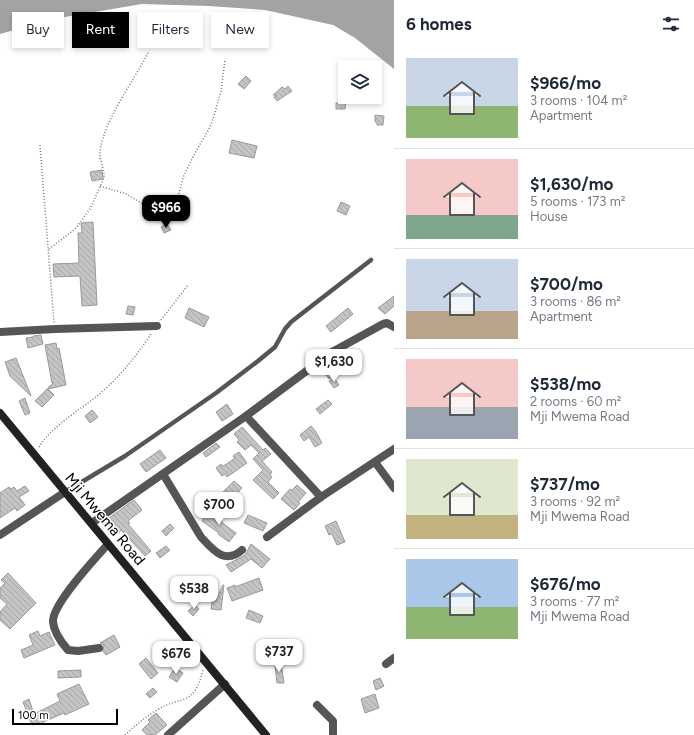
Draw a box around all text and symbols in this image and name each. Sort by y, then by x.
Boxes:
chip: Buy [12,12,64,48]
chip: Rent [72,12,129,48]
chip: Filters [137,12,203,48]
chip: New [211,12,269,48]
icon: filters [660,13,682,35]
text: 6 homes [406,14,472,34]
map controls [338,60,382,104]
button: layers [338,60,382,104]
text: $966/mo [530,73,601,93]
icon: home [438,74,486,122]
text: 3 rooms · 104 m² [530,93,627,108]
text: Apartment [530,108,593,123]
text: $1,630/mo [530,174,613,194]
icon: home [438,175,486,223]
text: 5 rooms · 173 m² [530,194,625,209]
pin: $966 [142,195,190,229]
text: $966 [151,200,181,215]
text: House [530,209,568,224]
text: $700/mo [530,274,603,294]
icon: home [438,275,486,323]
text: 3 rooms · 86 m² [530,294,621,309]
text: Apartment [530,309,593,324]
pin: $1,630 [301,349,367,383]
text: $1,630 [314,354,354,369]
text: $538/mo [530,374,601,394]
icon: home [438,375,486,423]
text: 2 rooms · 60 m² [530,394,621,409]
text: Mji Mwema Road [530,409,630,424]
street label: Mji Mwema Road [61,469,149,569]
text: $737/mo [530,474,600,494]
icon: home [438,475,486,523]
pin: $700 [195,492,243,526]
text: 3 rooms · 92 m² [530,494,620,509]
text: $700 [203,497,235,512]
text: Mji Mwema Road [530,509,630,524]
text: $676/mo [530,574,601,594]
icon: home [438,575,486,623]
pin: $538 [170,576,218,610]
text: $538 [179,581,209,596]
text: 3 rooms · 77 m² [530,594,620,609]
text: Mji Mwema Road [530,609,630,624]
pin: $737 [255,639,303,673]
pin: $676 [152,641,200,675]
text: $737 [265,644,293,659]
text: $676 [161,646,191,661]
scale bar [12,707,118,726]
text: 100 m [18,709,49,722]

